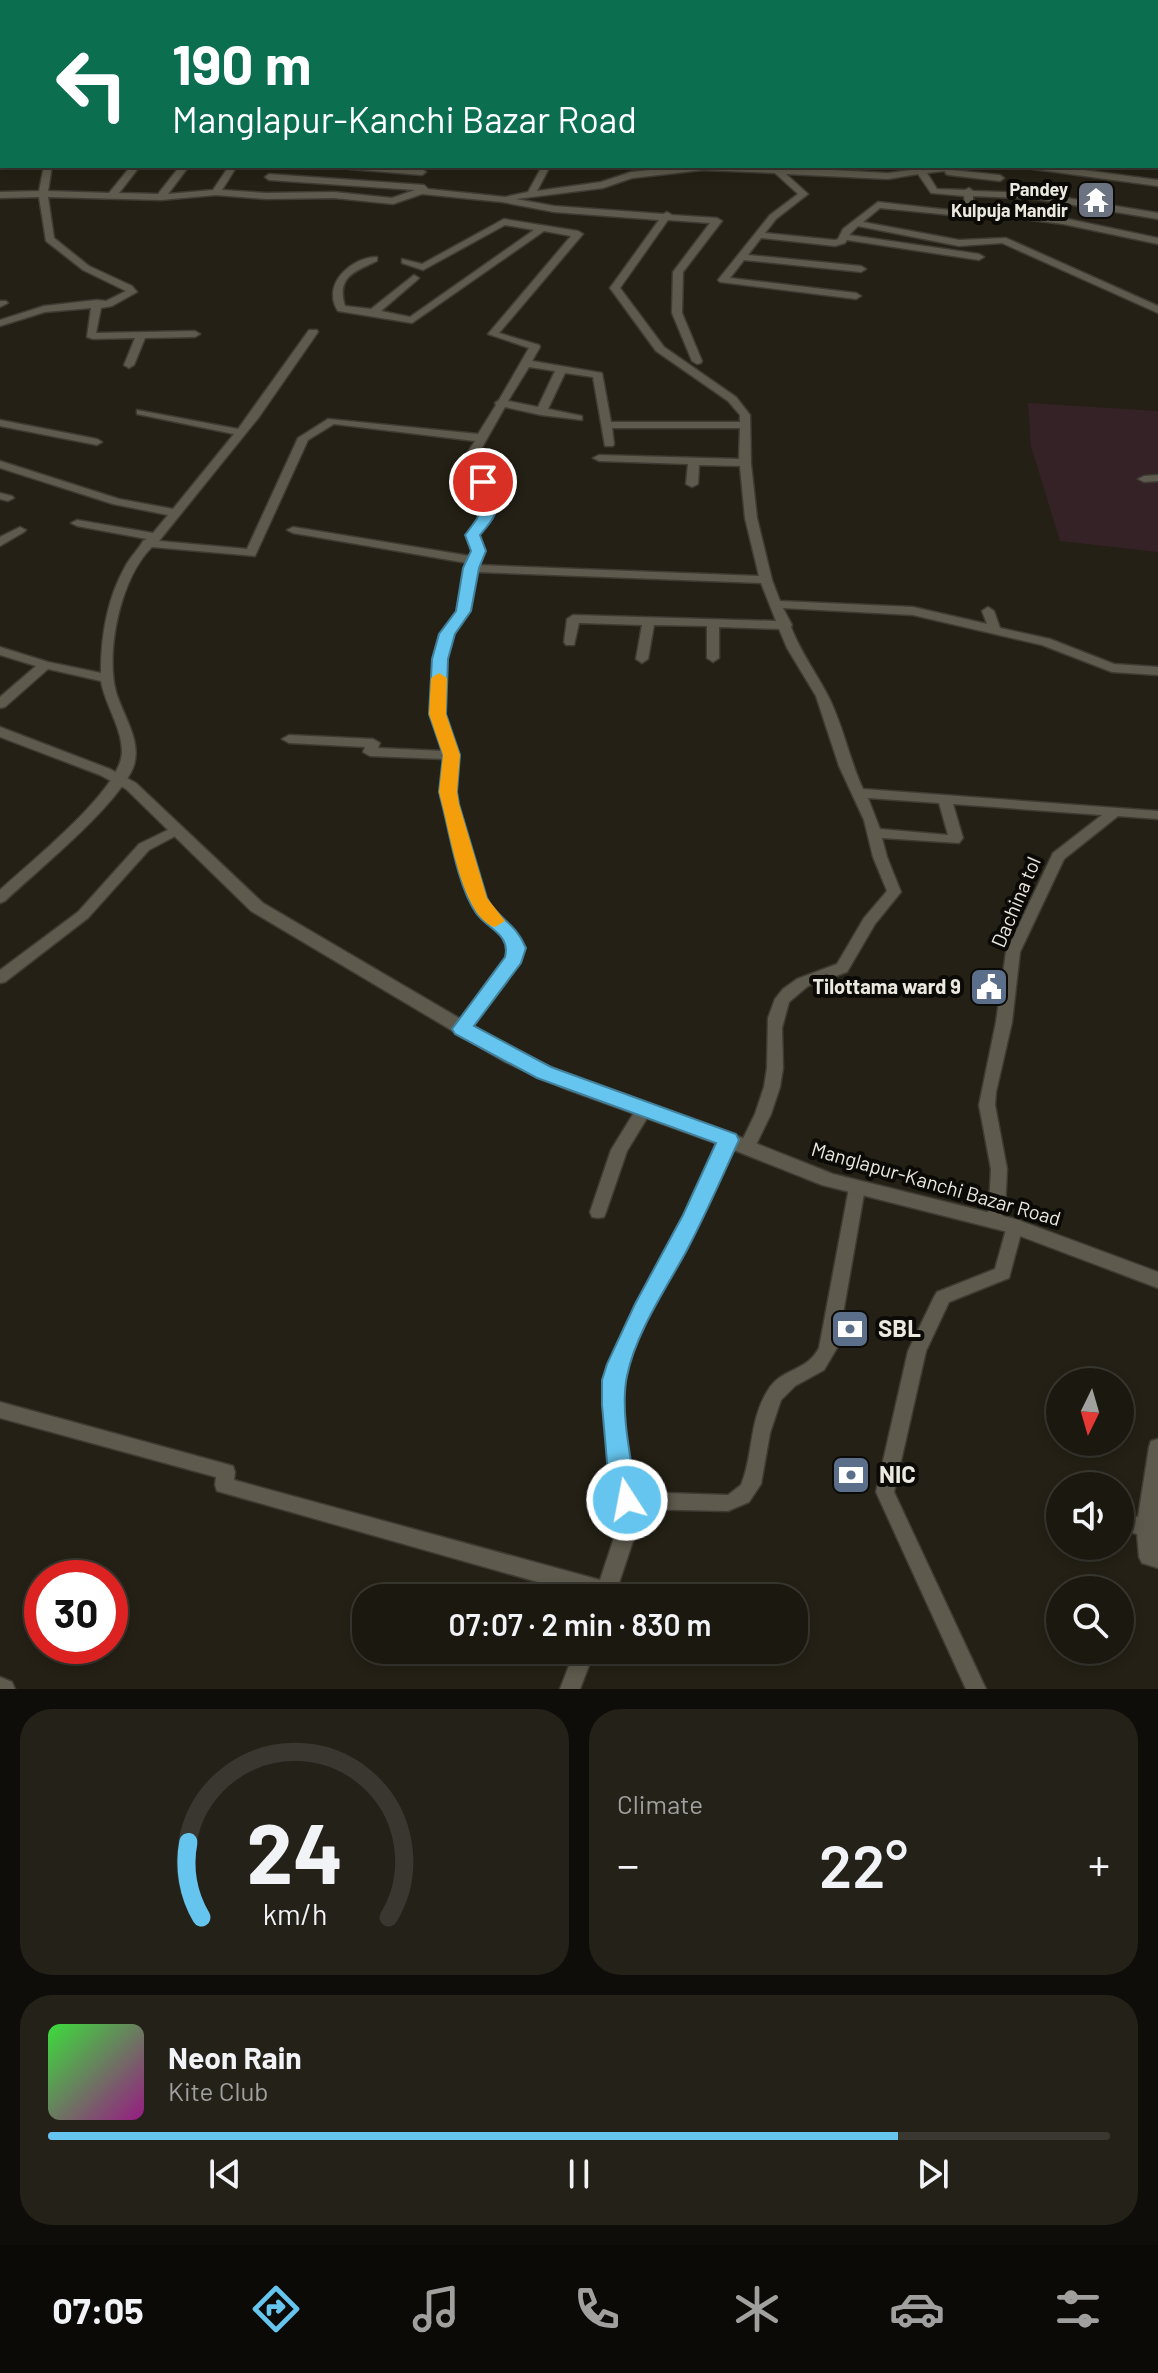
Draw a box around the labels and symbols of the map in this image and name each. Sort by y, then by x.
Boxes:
place label: Pandey Kulpuja Mandir [951,178,1068,221]
temple icon: Pandey Kulpuja Mandir [1075,179,1117,221]
pin [449,448,517,516]
street label: Dachina tol [985,853,1045,951]
public building icon: Tilottama ward 9 [968,966,1010,1008]
place label: Tilottama ward 9 [813,974,961,998]
street label: Manglapur-Kanchi Bazar Road [809,1136,1064,1230]
bank icon: SBL [829,1308,871,1350]
place label: SBL [878,1313,921,1342]
north arrow [1046,1368,1134,1456]
bank icon: NIC [830,1454,872,1496]
position arrow [585,1458,669,1542]
place label: NIC [879,1459,916,1488]
speed limit sign: 30 [24,1560,128,1664]

